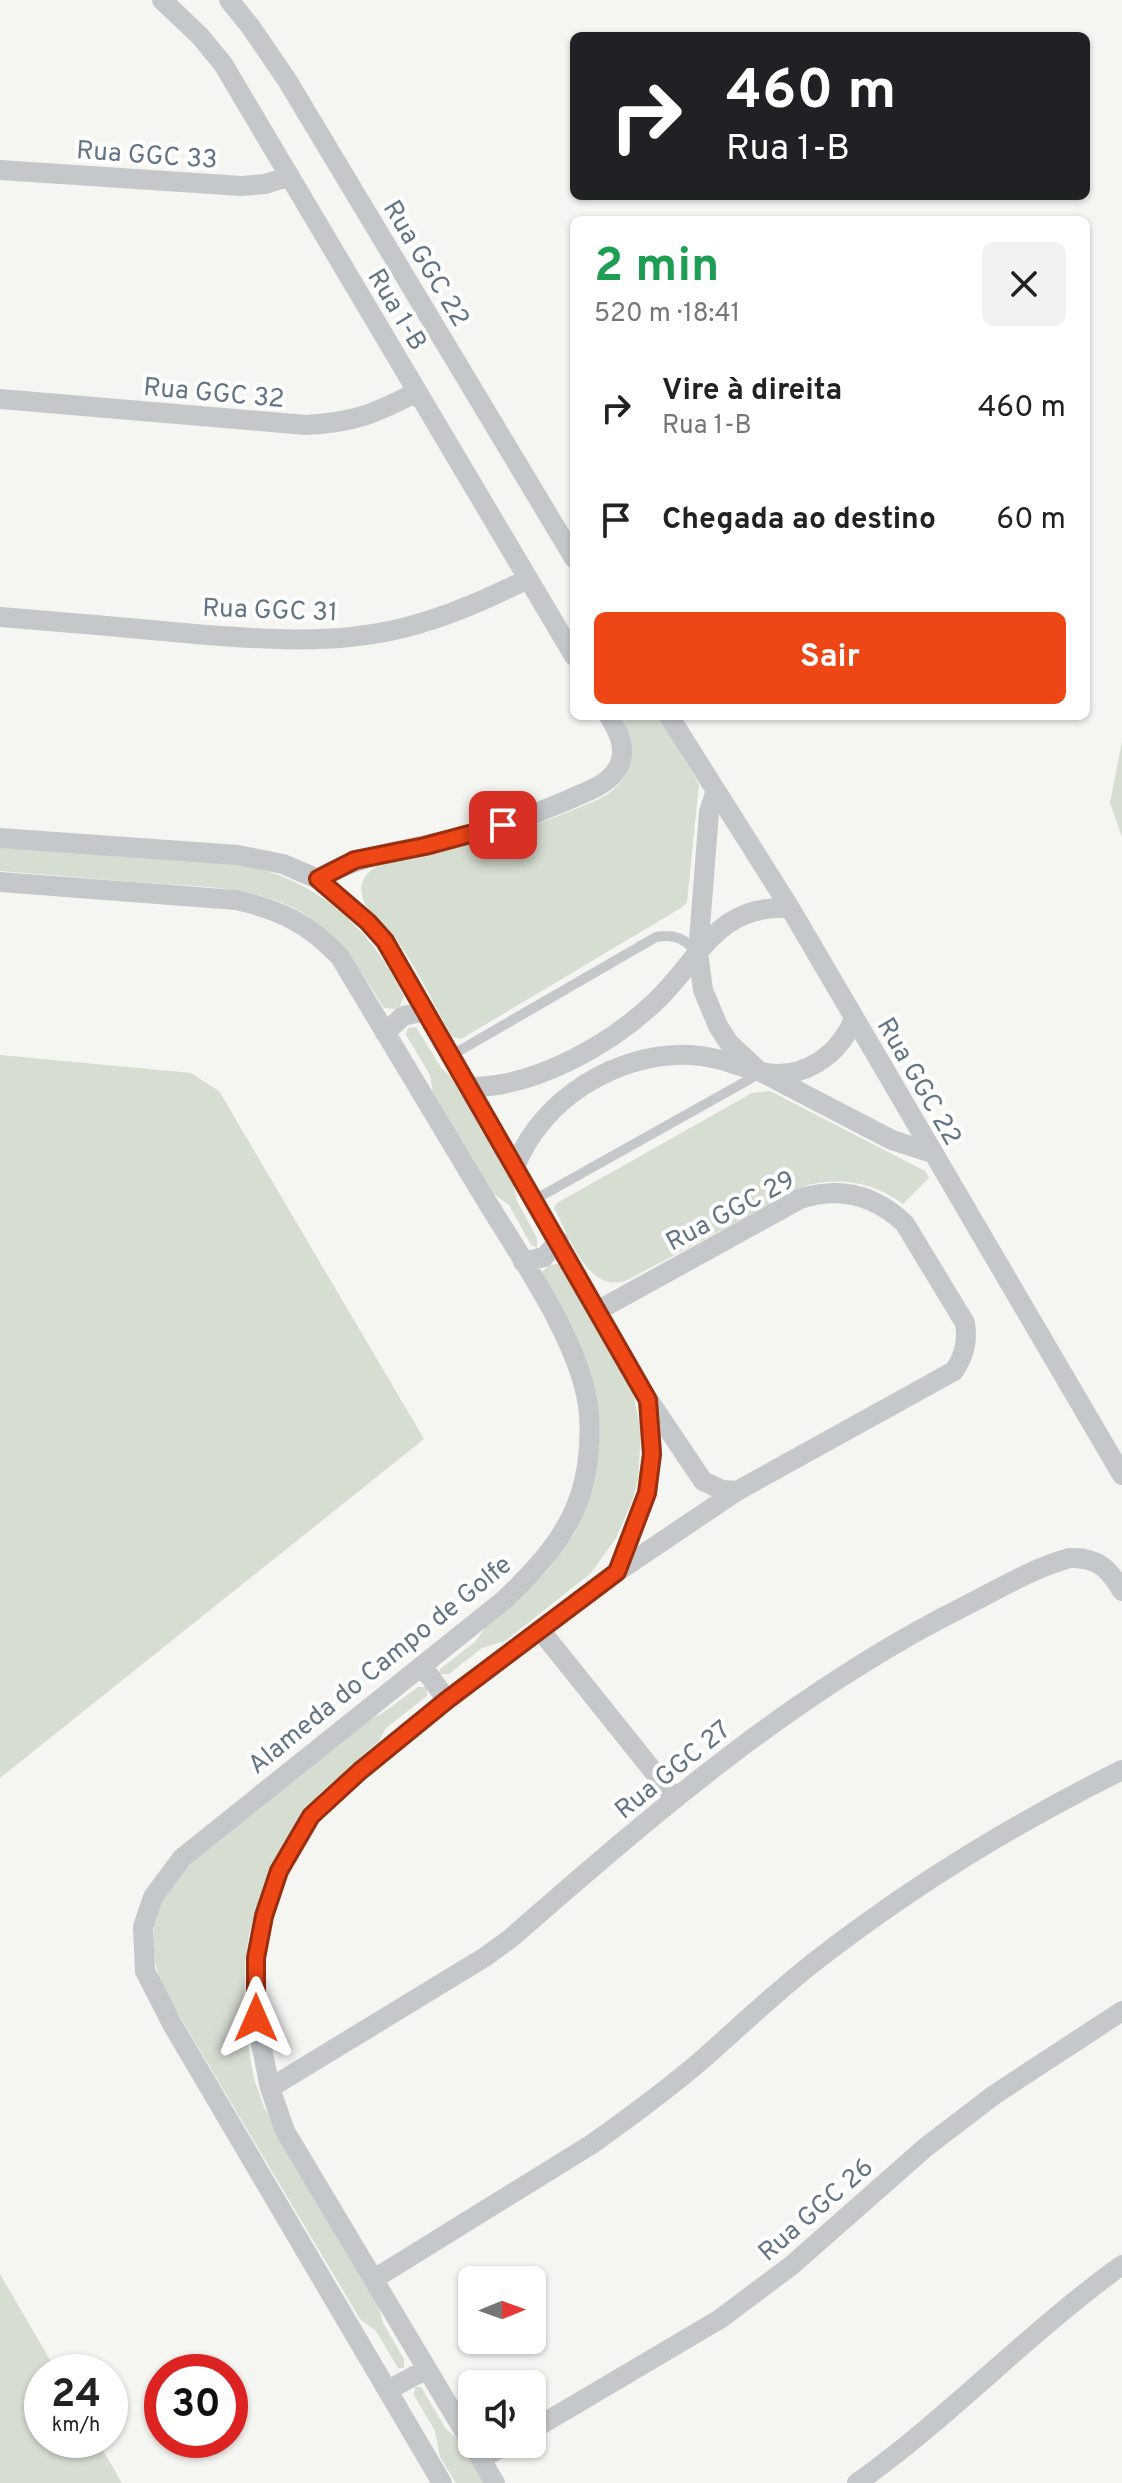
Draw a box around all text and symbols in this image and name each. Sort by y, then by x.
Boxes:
text: 460 m [726,58,896,128]
icon: right [594,64,698,168]
text: Rua 1-B [726,127,850,173]
street label: Rua GGC 33 [75,135,219,178]
street label: Rua GGC 22 [374,195,476,334]
text: 2 min [594,238,719,298]
button: close [982,242,1066,326]
street label: Rua 1-B [359,263,433,357]
text: 520 m · 18:41 [594,298,740,331]
street label: Rua GGC 32 [142,372,286,417]
text: Vire à direita [662,373,842,410]
icon: right [594,386,638,430]
text: 460 m [978,390,1066,427]
text: Rua 1-B [662,410,752,443]
icon: arrive [594,498,638,542]
text: Chegada ao destino [662,502,936,539]
text: 60 m [996,502,1066,539]
street label: Rua GGC 31 [202,593,338,630]
button: Sair [594,612,1066,704]
pin [469,791,537,859]
icon: arrive [481,803,525,847]
street label: Rua GGC 22 [868,1012,968,1152]
street label: Rua GGC 29 [661,1164,801,1260]
street label: Alameda do Campo de Golfe [242,1549,519,1783]
street label: Rua GGC 27 [609,1714,738,1828]
position arrow [214,1976,298,2060]
street label: Rua GGC 26 [752,2152,881,2270]
north arrow [458,2266,546,2354]
map controls [458,2266,546,2458]
speed limit sign: 30 [144,2354,248,2458]
button: sound [458,2370,546,2458]
text: 24 [51,2371,101,2421]
text: km/h [52,2413,100,2439]

